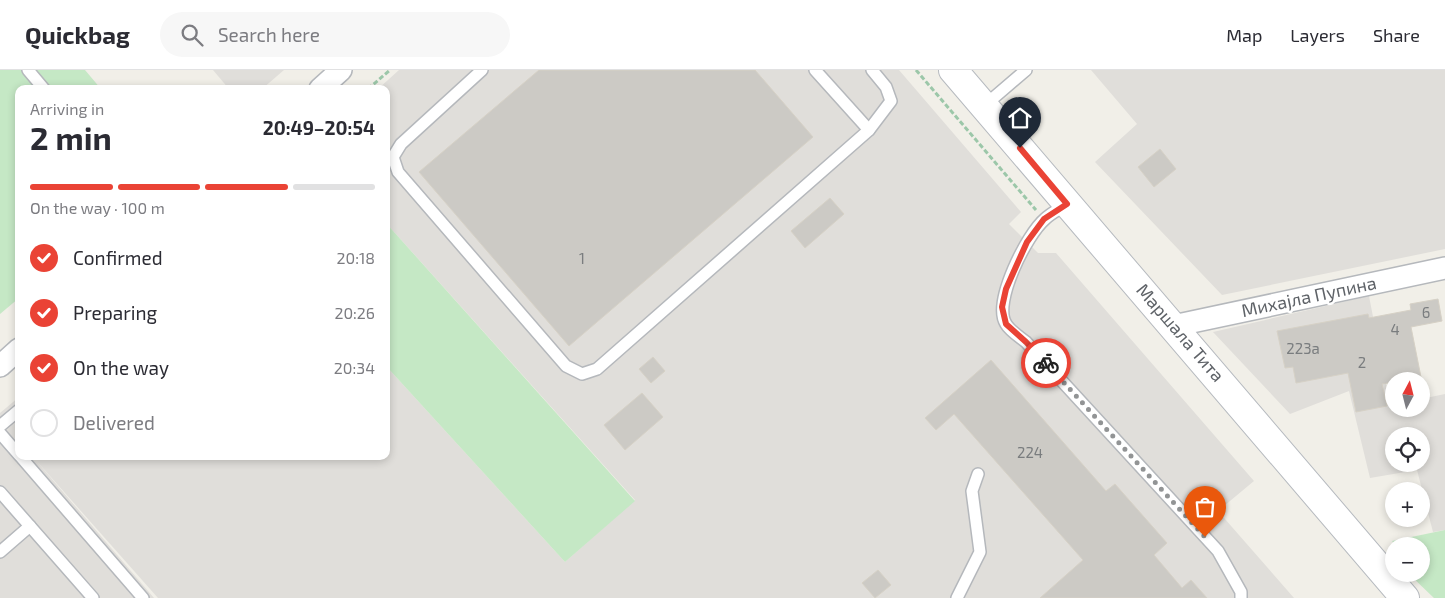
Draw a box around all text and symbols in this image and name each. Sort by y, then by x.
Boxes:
search box [160,12,510,57]
text: Quickbag [25,20,130,49]
icon: search [178,21,206,49]
text: Search here [218,23,320,46]
text: Map [1226,24,1262,46]
text: Layers [1290,24,1345,46]
text: Share [1373,24,1420,46]
pin [999,97,1041,148]
text: Arriving in [30,99,104,118]
icon: home [1006,104,1034,132]
text: 20:49–20:54 [263,116,375,139]
text: 2 min [30,118,112,156]
text: On the way · 100 m [30,198,165,217]
icon: check [30,244,58,272]
text: Confirmed [73,246,163,269]
text: 20:18 [337,248,375,267]
house number: 1 [579,249,585,267]
street label: Михајла Пупина [1239,271,1378,321]
street label: Маршала Тита [1132,279,1229,386]
icon: check [30,299,58,327]
text: Preparing [73,301,157,324]
text: 20:26 [334,303,375,322]
house number: 6 [1422,303,1430,321]
house number: 4 [1390,320,1400,338]
courier [1021,338,1071,388]
house number: 223a [1286,339,1320,357]
icon: bike [1032,349,1060,377]
house number: 2 [1358,353,1366,371]
icon: check [30,354,58,382]
text: On the way [73,356,169,379]
text: 20:34 [334,358,375,377]
north arrow [1385,372,1430,418]
map controls [1385,372,1430,582]
text: Delivered [73,411,155,434]
button: locate [1385,427,1430,472]
house number: 224 [1017,443,1043,461]
button: + [1385,482,1430,527]
pin [1184,486,1226,537]
icon: bag [1191,493,1219,521]
button: − [1385,537,1430,582]

